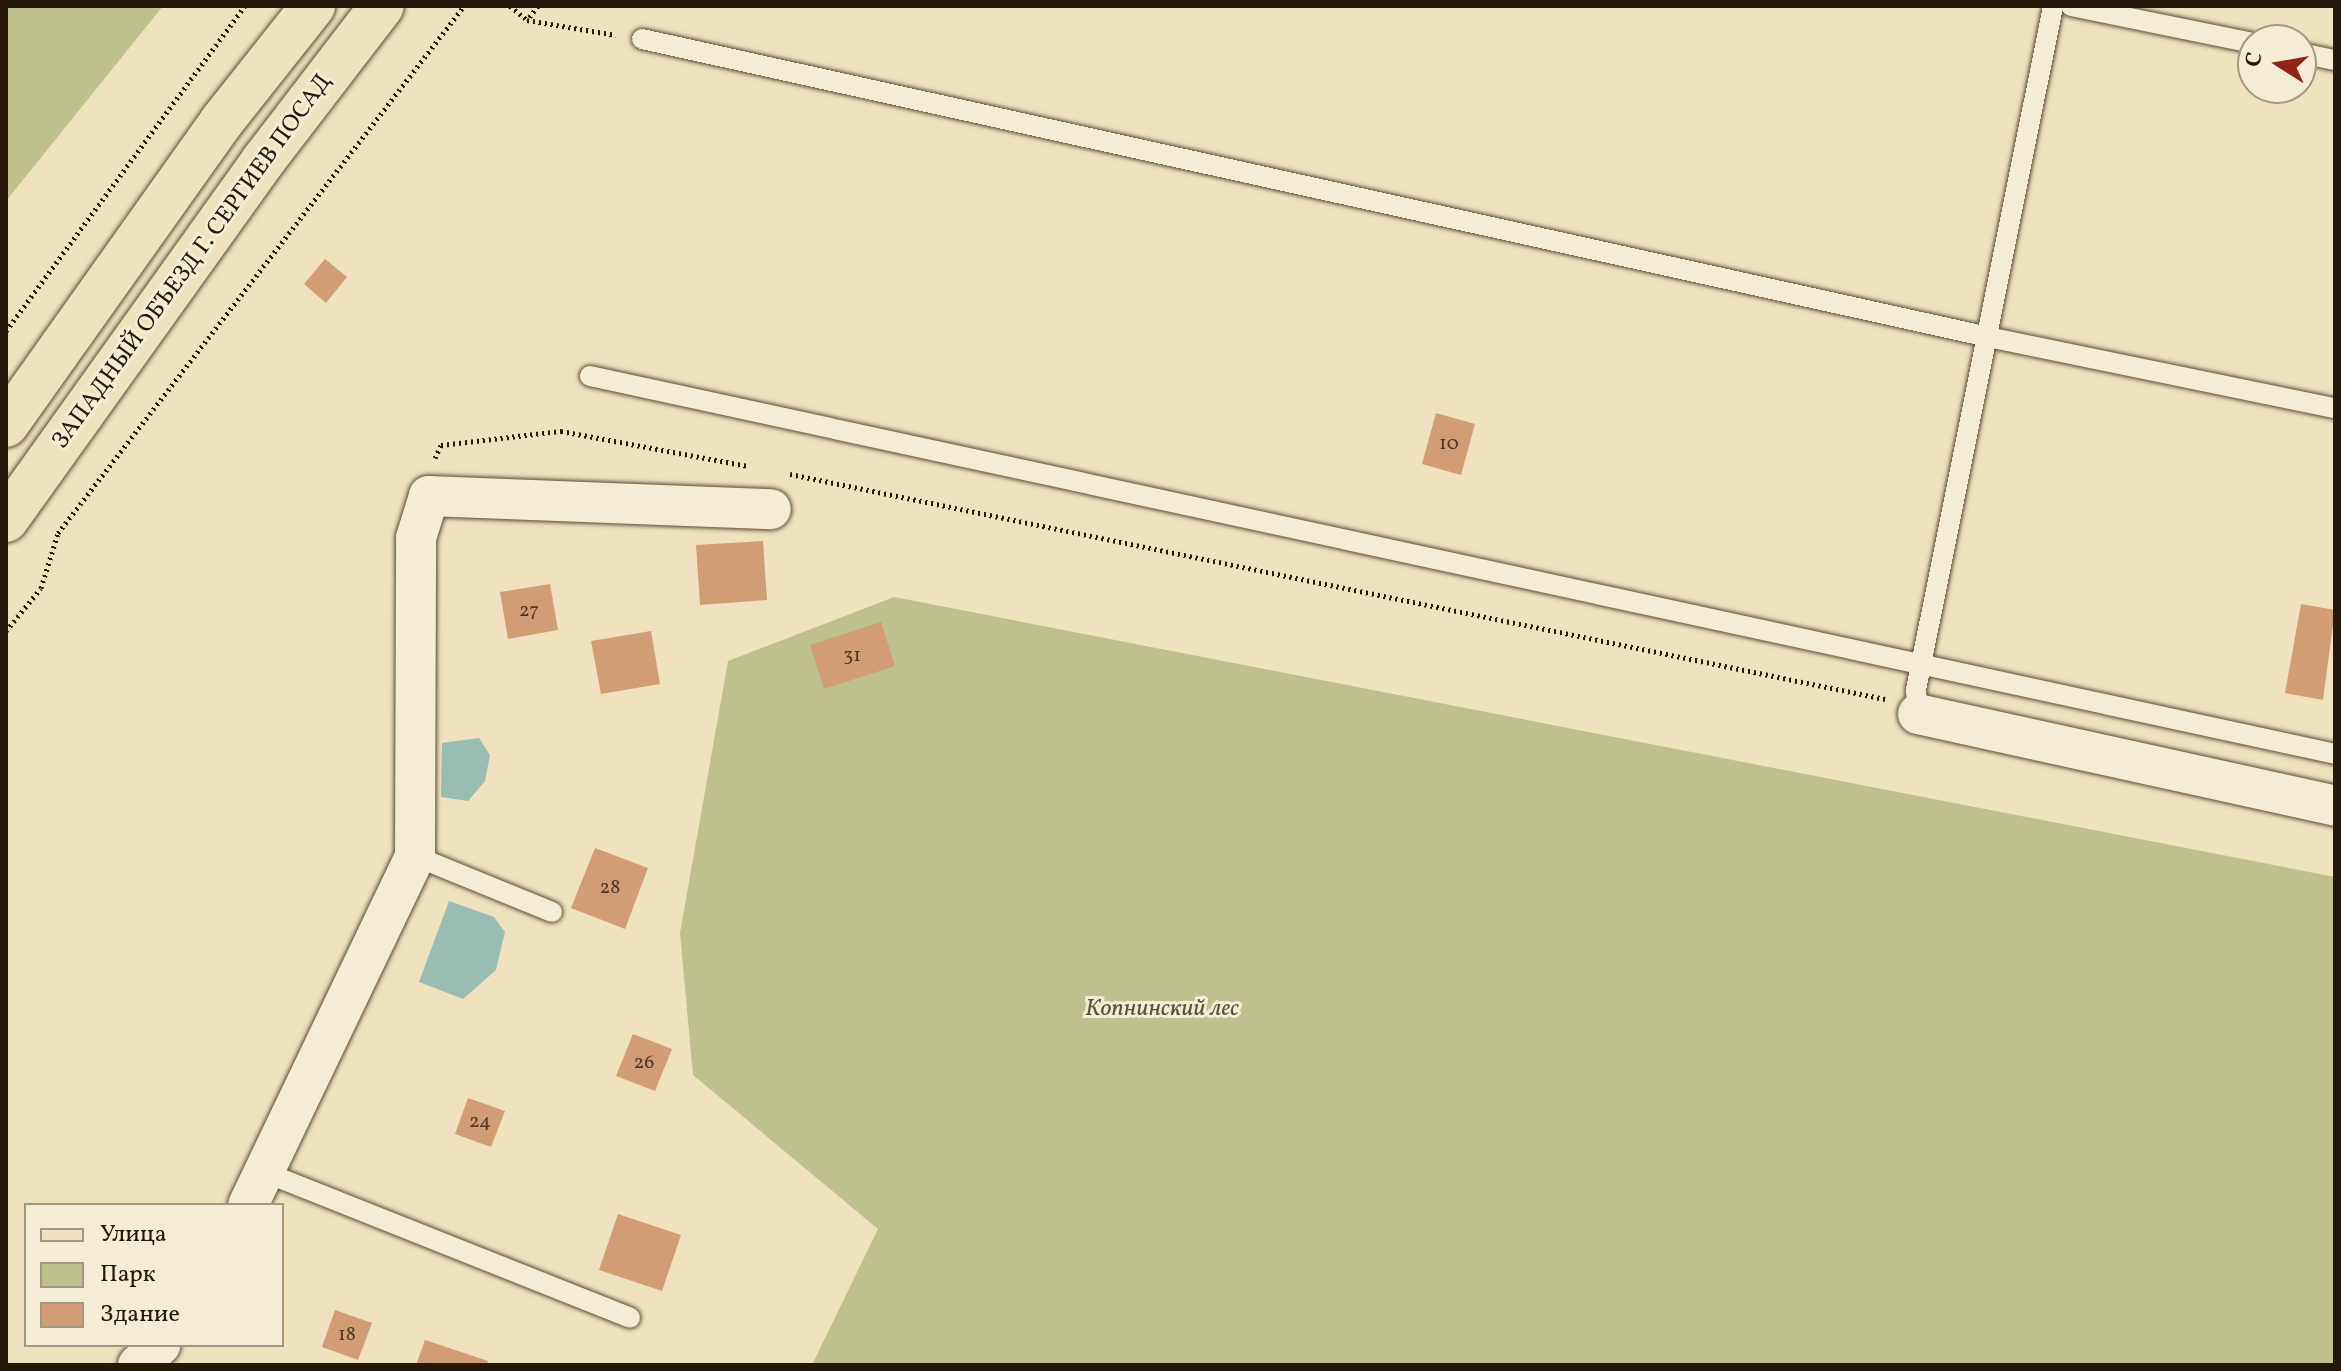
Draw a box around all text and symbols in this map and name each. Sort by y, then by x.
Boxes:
north arrow [2237,24,2317,104]
text: С [2238,50,2271,70]
street label: ЗАПАДНЫЙ ОБЪЕЗД Г. СЕРГИЕВ ПОСАД [47,69,339,455]
house number: 10 [1439,432,1459,456]
house number: 27 [519,599,539,623]
house number: 31 [843,644,861,668]
house number: 28 [600,876,620,900]
park label: Копнинский лес [1085,996,1239,1024]
house number: 26 [634,1051,654,1075]
house number: 24 [469,1110,491,1134]
legend [24,1203,284,1347]
text: Улица [100,1218,167,1252]
text: Парк [100,1258,156,1292]
text: Здание [100,1298,180,1332]
house number: 18 [338,1323,356,1347]

